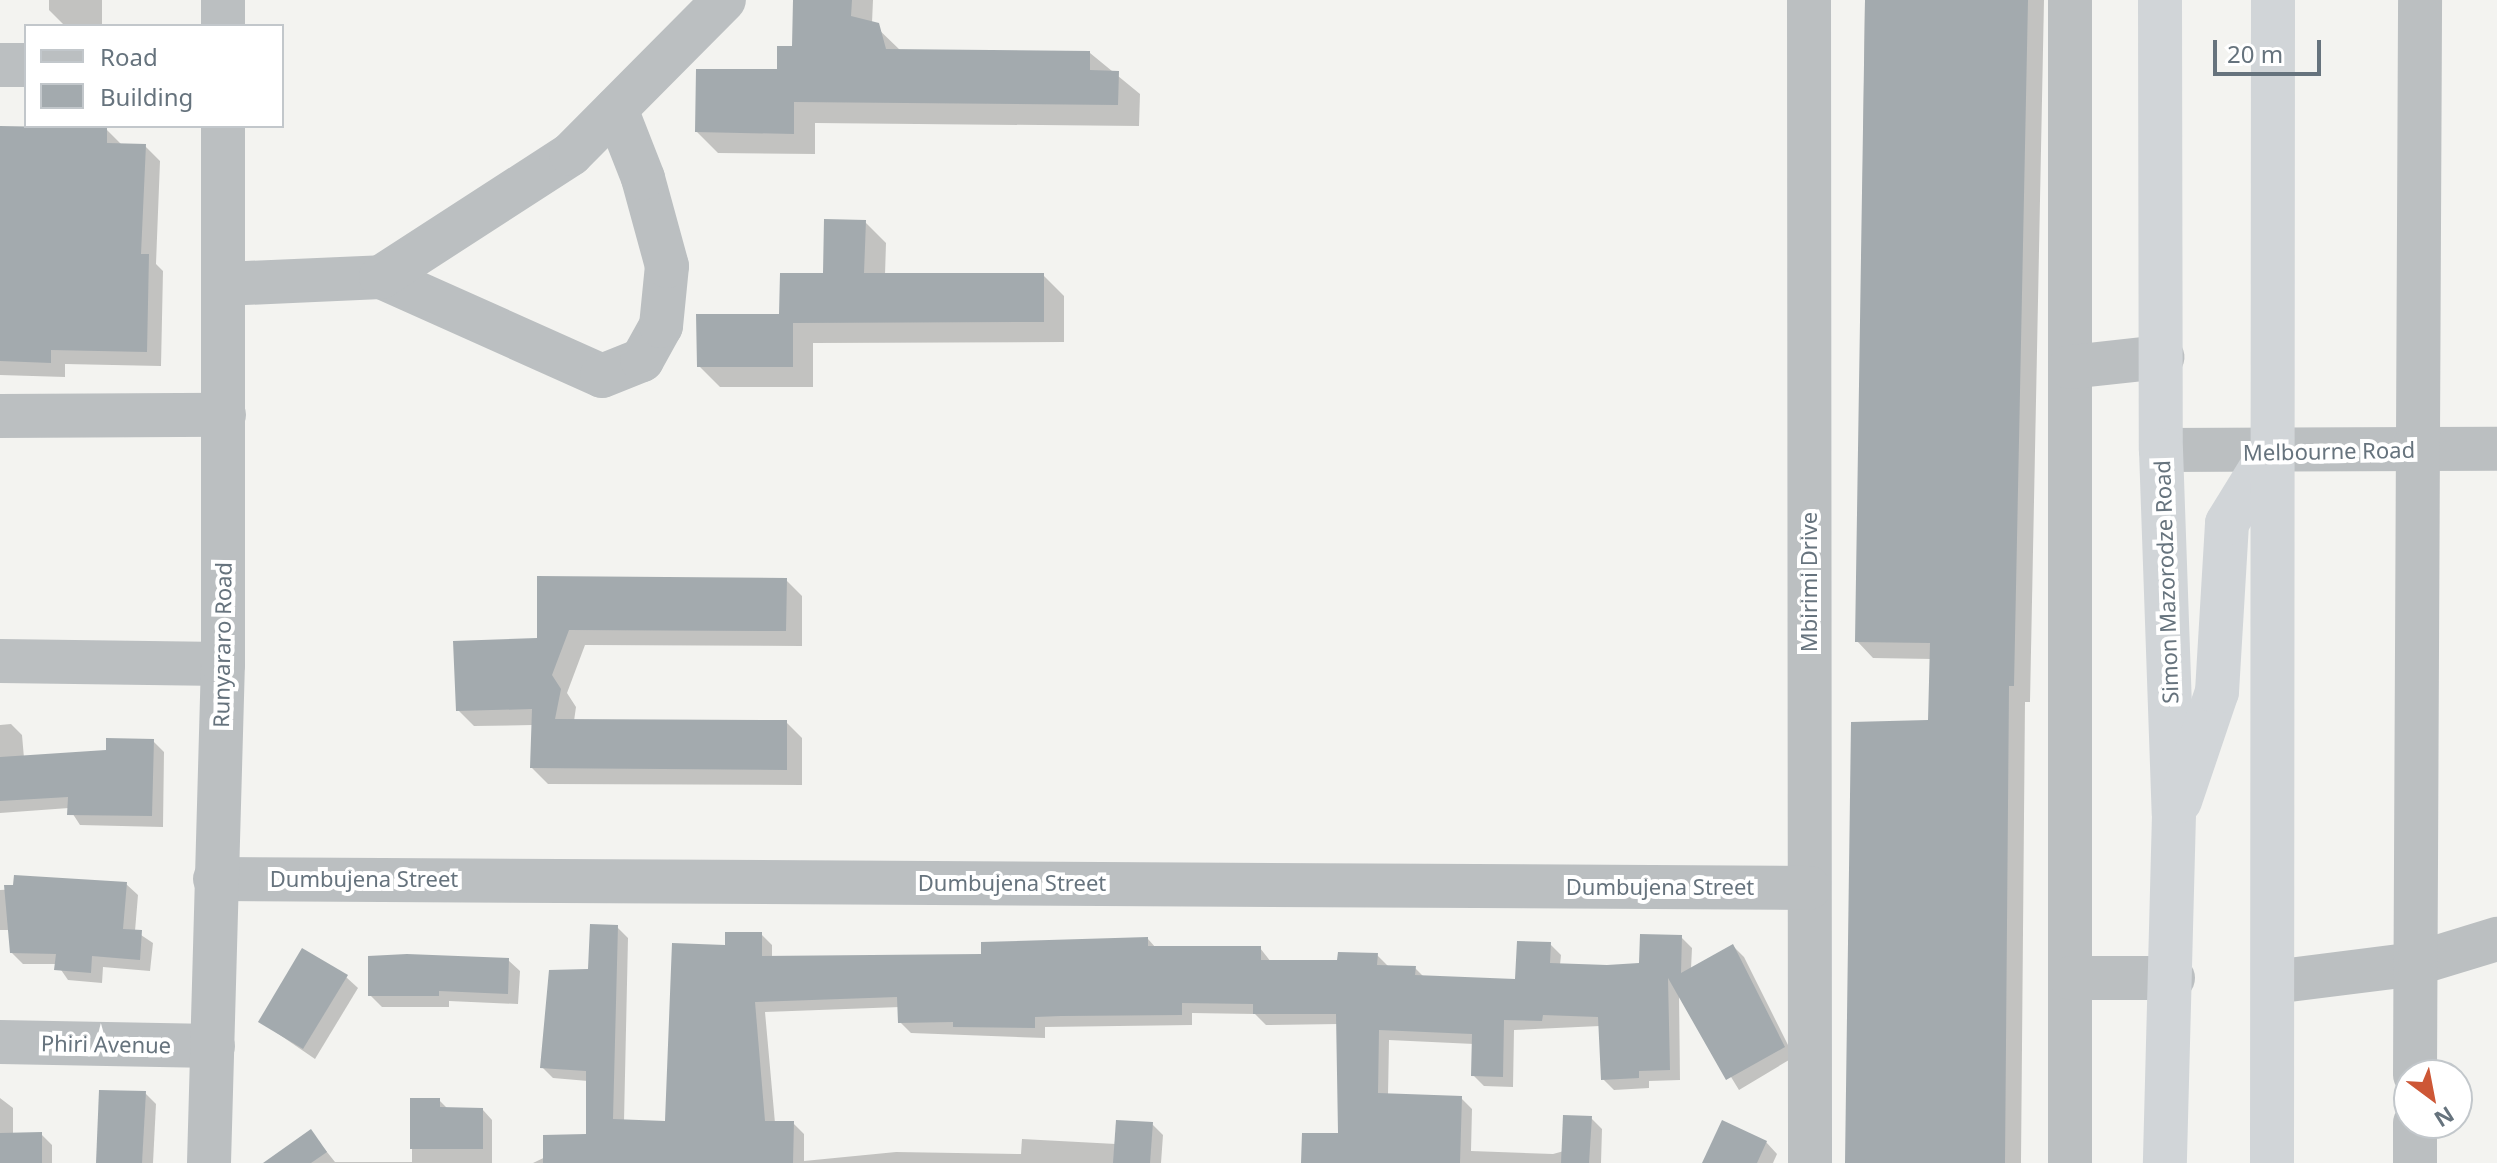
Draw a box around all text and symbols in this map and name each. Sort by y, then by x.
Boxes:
legend [24,24,284,128]
scale bar [2217,24,2325,74]
text: 20 m [2227,37,2283,70]
text: Road [100,40,158,73]
text: Building [100,80,193,113]
street label: Melbourne Road [2243,436,2415,466]
street label: Simon Mazorodze Road [2149,460,2183,704]
street label: Mbirimi Drive [1796,512,1822,652]
street label: Runyararo Road [207,562,237,728]
street label: Dumbujena Street [270,866,458,892]
street label: Dumbujena Street [918,870,1106,896]
street label: Dumbujena Street [1566,874,1754,900]
street label: Phiri Avenue [41,1030,171,1058]
north arrow [2393,1059,2473,1139]
text: N [2429,1100,2460,1135]

